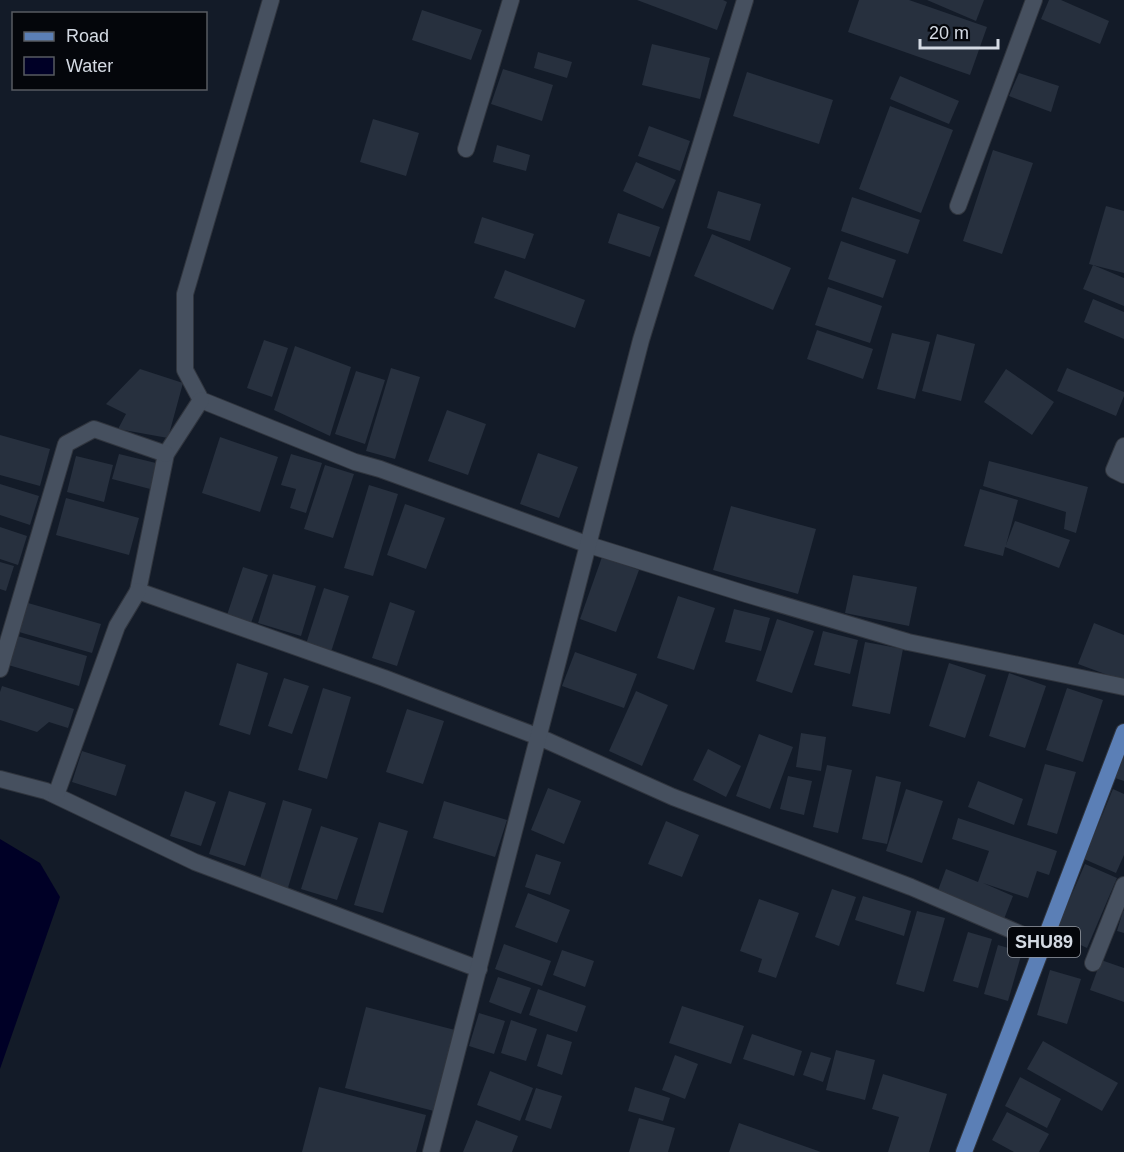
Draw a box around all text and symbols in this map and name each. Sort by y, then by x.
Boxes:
legend [12,12,207,90]
scale bar [920,12,998,50]
text: 20 m [929,23,969,43]
text: Road [66,26,109,46]
text: Water [66,56,113,76]
road number: SHU89 [1008,927,1080,957]

